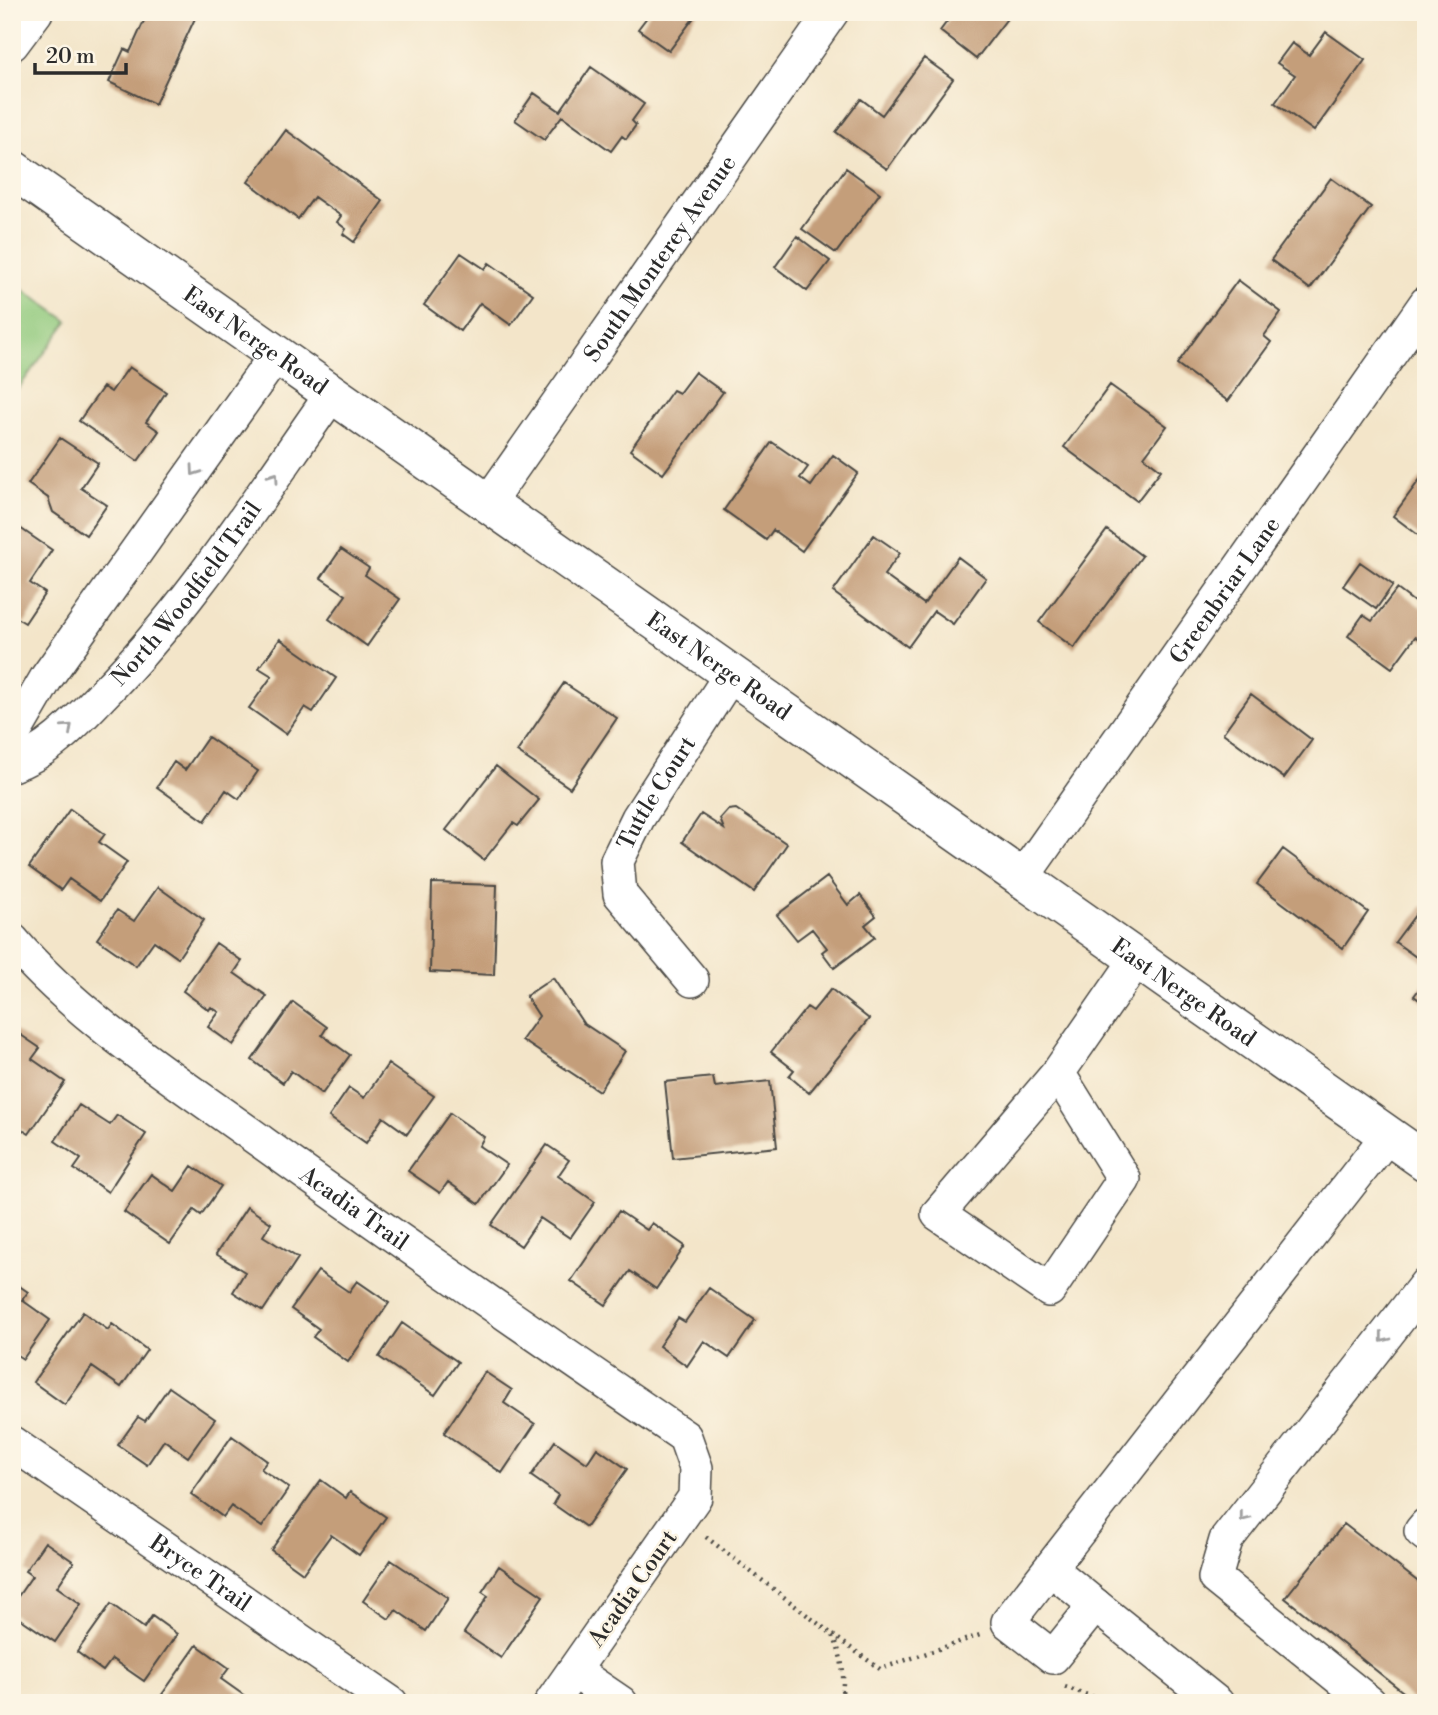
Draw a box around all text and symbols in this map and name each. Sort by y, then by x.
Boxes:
scale bar [35,32,126,76]
text: 20 m [46,44,95,70]
street label: South Monterey Avenue [578,150,742,367]
street label: East Nerge Road [178,281,333,401]
one-way arrow [191,463,203,476]
one-way arrow [266,472,278,485]
street label: North Woodfield Trail [105,496,268,692]
street label: Greenbriar Lane [1164,512,1286,670]
street label: East Nerge Road [641,606,796,727]
one-way arrow [60,724,73,736]
street label: Tuttle Court [612,731,702,854]
street label: East Nerge Road [1106,932,1261,1053]
street label: Acadia Trail [293,1160,414,1257]
one-way arrow [1379,1330,1392,1342]
one-way arrow [1239,1509,1252,1522]
street label: Acadia Court [582,1525,683,1653]
street label: Bryce Trail [143,1528,256,1618]

